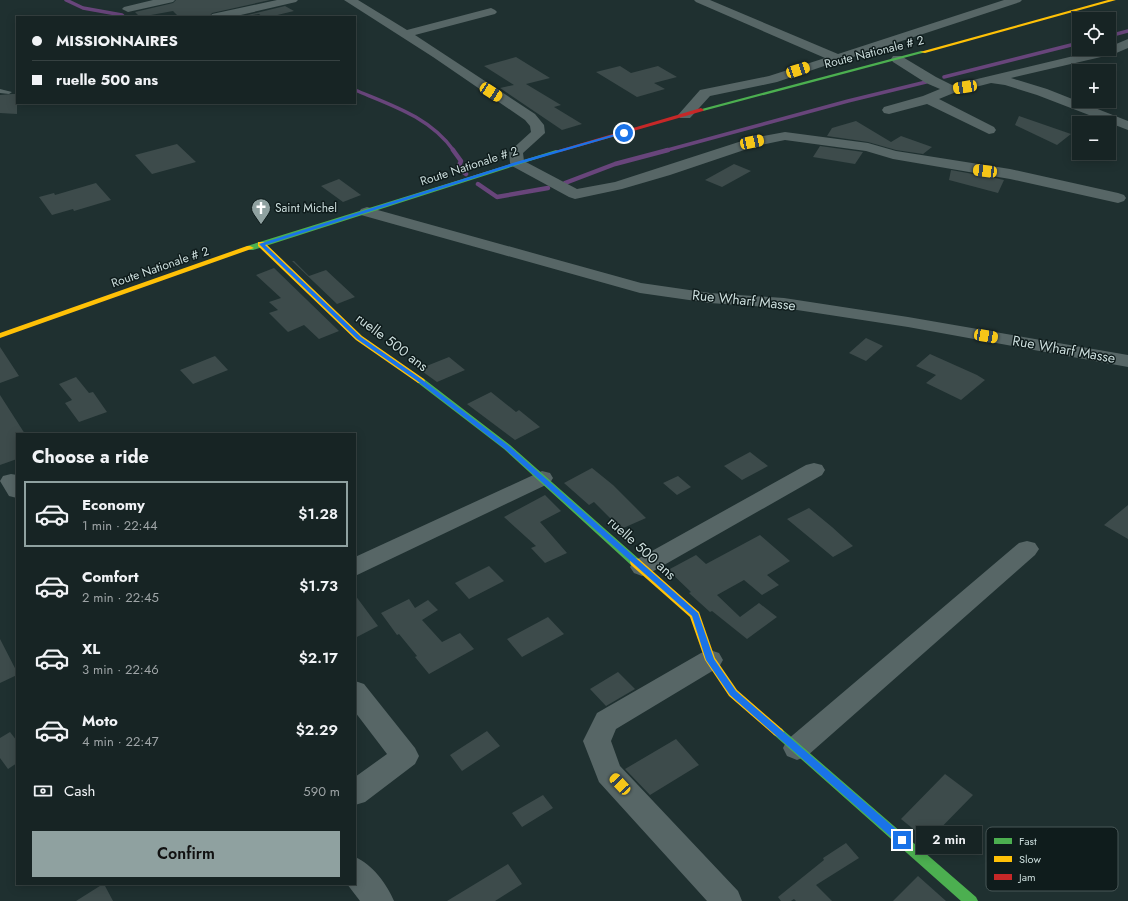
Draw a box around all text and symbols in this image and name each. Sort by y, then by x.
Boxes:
map controls [1072,12,1116,160]
button: locate [1072,12,1116,56]
text: MISSIONNAIRES [56,30,178,52]
street label: Route Nationale # 2 [822,31,926,73]
car [785,61,811,79]
button: + [1072,64,1116,108]
text: ruelle 500 ans [56,69,158,91]
car [952,79,978,95]
car [478,80,504,104]
button: − [1072,116,1116,160]
route start [615,124,633,142]
car [739,134,765,150]
street label: Route Nationale # 2 [418,142,521,190]
car [972,164,998,178]
church icon: Saint Michel [250,197,272,225]
place label: Saint Michel [275,199,337,217]
street label: Route Nationale # 2 [109,242,211,292]
street label: Rue Wharf Masse [691,285,797,315]
street label: ruelle 500 ans [352,308,433,376]
car [973,328,999,344]
street label: Rue Wharf Masse [1011,330,1117,368]
text: Choose a ride [32,444,149,470]
text: Economy [82,494,145,516]
icon: car [34,496,70,532]
text: $1.28 [298,503,338,525]
street label: ruelle 500 ans [603,512,681,584]
text: 1 min · 22:44 [82,516,158,535]
text: Comfort [82,566,139,588]
icon: car [34,568,70,604]
text: $1.73 [299,575,338,597]
text: 2 min · 22:45 [82,588,159,607]
text: XL [82,638,100,660]
icon: car [34,640,70,676]
text: $2.17 [299,647,338,669]
text: 3 min · 22:46 [82,660,159,679]
text: Moto [82,710,118,732]
icon: car [34,712,70,748]
text: $2.29 [296,719,338,741]
text: 4 min · 22:47 [82,732,159,751]
car [607,771,633,797]
icon: cash [32,780,54,802]
text: Cash [64,780,95,802]
text: 590 m [303,782,340,801]
callout: 2 min [916,826,982,854]
legend [986,827,1118,891]
text: 2 min [932,830,966,849]
button: Confirm [32,831,340,877]
route end [893,831,911,849]
text: Fast [1019,833,1037,849]
text: Slow [1019,851,1041,867]
text: Jam [1017,869,1036,885]

